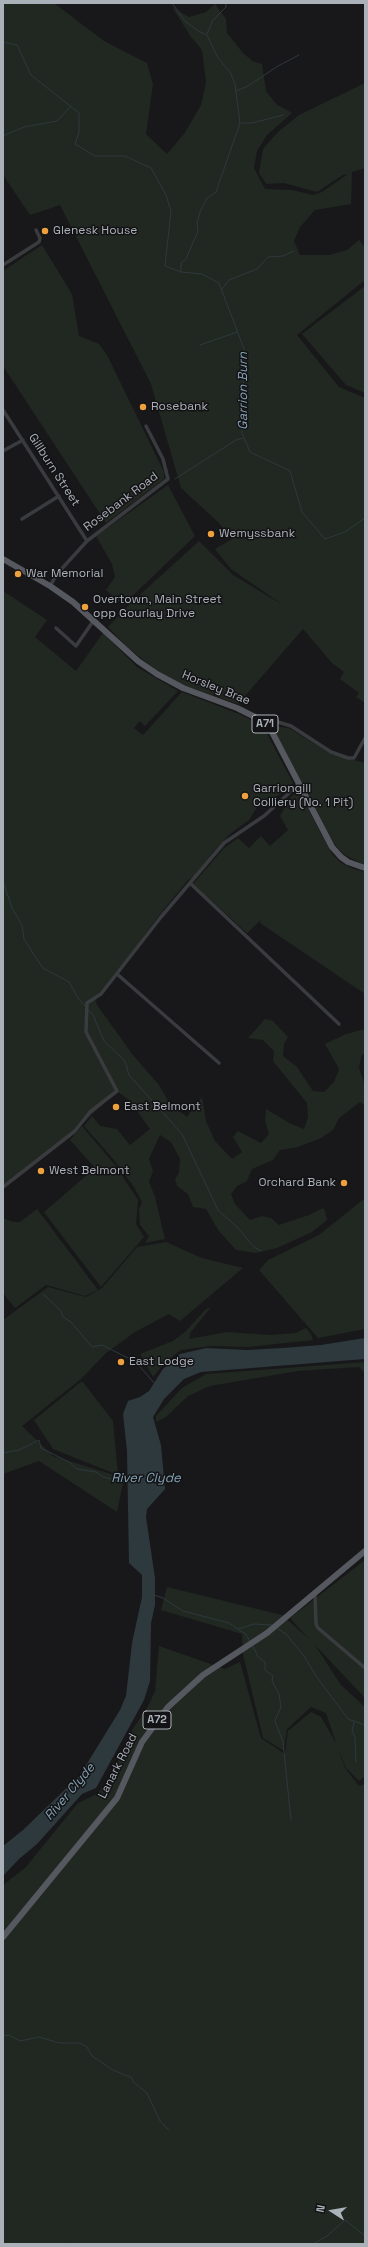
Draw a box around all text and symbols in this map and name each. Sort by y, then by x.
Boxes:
place label: Glenesk House [53,224,137,238]
marker: Glenesk House [40,226,50,236]
water label: Garrion Burn [235,352,251,430]
place label: Rosebank [151,400,208,414]
marker: Rosebank [138,402,148,412]
street label: Gillburn Street [25,431,83,509]
street label: Rosebank Road [81,469,161,535]
place label: Wemyssbank [219,527,295,541]
marker: Wemyssbank [206,529,216,539]
place label: War Memorial [26,567,103,581]
marker: War Memorial [13,569,23,579]
place label: Overtown, Main Street opp Gourlay Drive [93,593,222,621]
marker: Overtown, Main Street opp Gourlay Drive [80,602,90,612]
street label: Horsley Brae [180,668,252,708]
road number: A71 [252,715,278,733]
place label: Garriongill Colliery (No. 1 Pit) [253,782,353,810]
marker: Garriongill Colliery (No. 1 Pit) [240,791,250,801]
place label: East Belmont [124,1100,201,1114]
marker: East Belmont [111,1102,121,1112]
place label: West Belmont [49,1164,130,1178]
marker: West Belmont [36,1166,46,1176]
place label: Orchard Bank [258,1176,336,1190]
marker: Orchard Bank [339,1178,349,1188]
place label: East Lodge [129,1355,194,1369]
marker: East Lodge [116,1357,126,1367]
water label: River Clyde [111,1470,181,1486]
road number: A72 [143,1711,171,1729]
street label: Lanark Road [95,1731,141,1801]
water label: River Clyde [42,1760,98,1824]
north arrow [312,2191,352,2231]
text: N [313,2203,328,2214]

